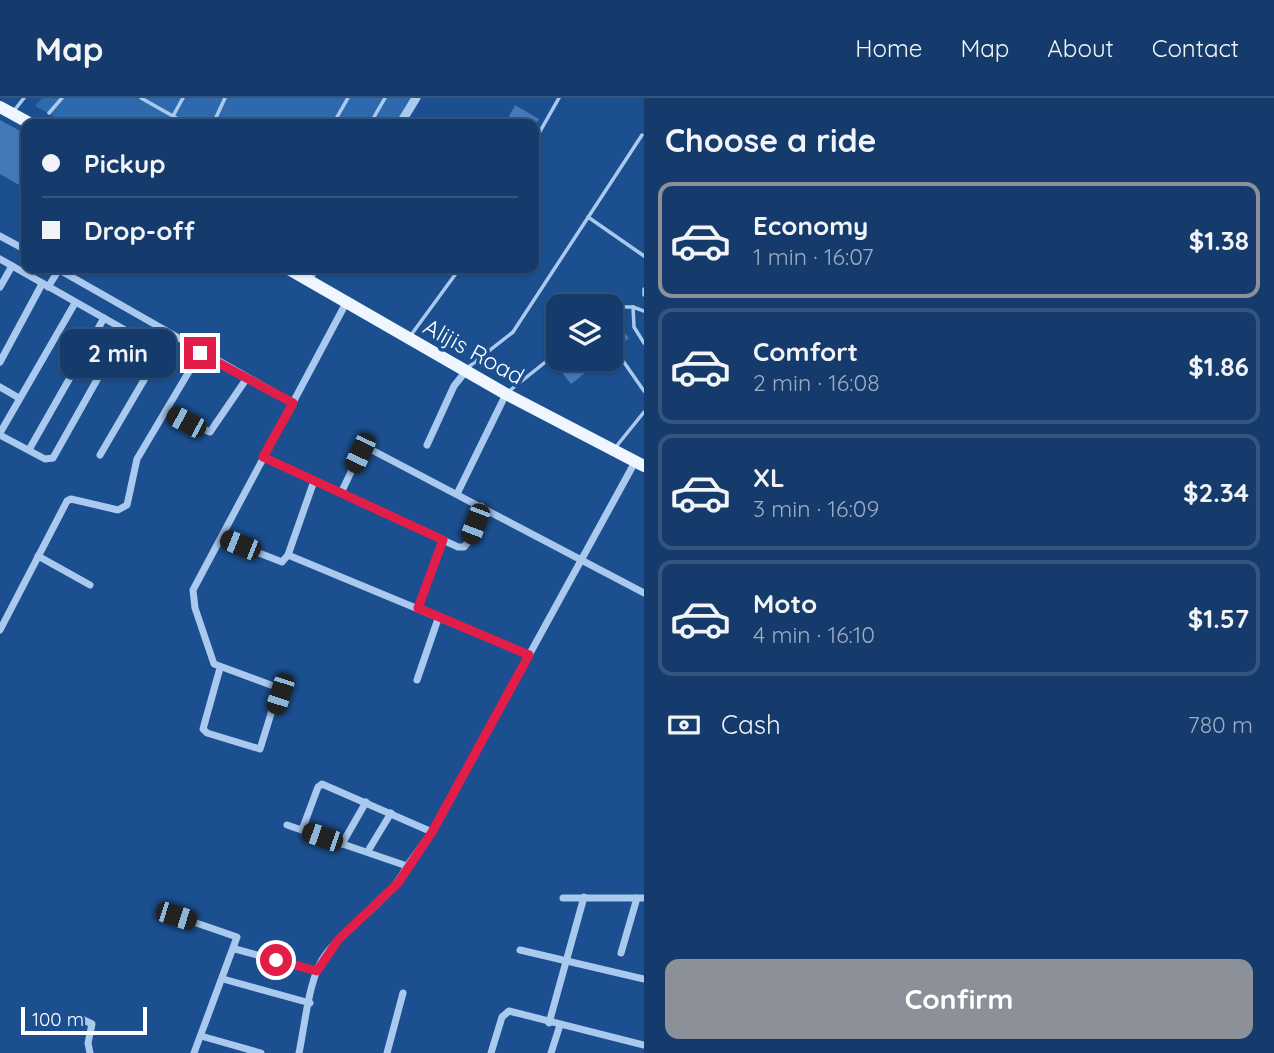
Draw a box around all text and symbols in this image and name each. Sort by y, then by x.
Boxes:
text: Map [35,28,103,69]
text: Home [855,33,922,63]
text: Map [960,33,1009,63]
text: About [1047,33,1114,63]
text: Contact [1152,33,1239,63]
text: Choose a ride [665,120,877,160]
text: Pickup [84,147,166,180]
icon: car [669,209,732,272]
text: Economy [753,209,868,242]
text: Drop-off [84,214,195,247]
text: $1.38 [1189,224,1249,257]
text: 1 min · 16:07 [753,242,873,271]
map controls [546,294,623,371]
button: layers [546,294,623,371]
street label: Alijis Road [419,312,529,390]
callout: 2 min [60,328,176,378]
icon: car [669,335,732,398]
text: Comfort [753,335,858,368]
route end [184,337,216,369]
text: 2 min [88,339,148,368]
text: $1.86 [1188,350,1249,383]
text: 2 min · 16:08 [753,368,880,397]
car [163,403,210,441]
car [342,430,379,476]
icon: car [669,461,732,524]
text: XL [753,461,785,494]
text: $2.34 [1183,476,1249,509]
text: 3 min · 16:09 [753,494,879,523]
car [458,501,493,547]
car [217,527,264,563]
icon: car [669,587,732,650]
text: Moto [753,587,817,620]
text: $1.57 [1188,602,1249,635]
text: 4 min · 16:10 [753,620,875,649]
car [264,671,297,717]
icon: cash [665,706,703,744]
text: Cash [721,708,781,741]
text: 780 m [1188,710,1253,739]
car [299,820,346,854]
car [153,900,200,932]
route start [260,944,292,976]
button: Confirm [665,959,1253,1039]
scale bar [21,1004,147,1036]
text: 100 m [32,1007,84,1031]

